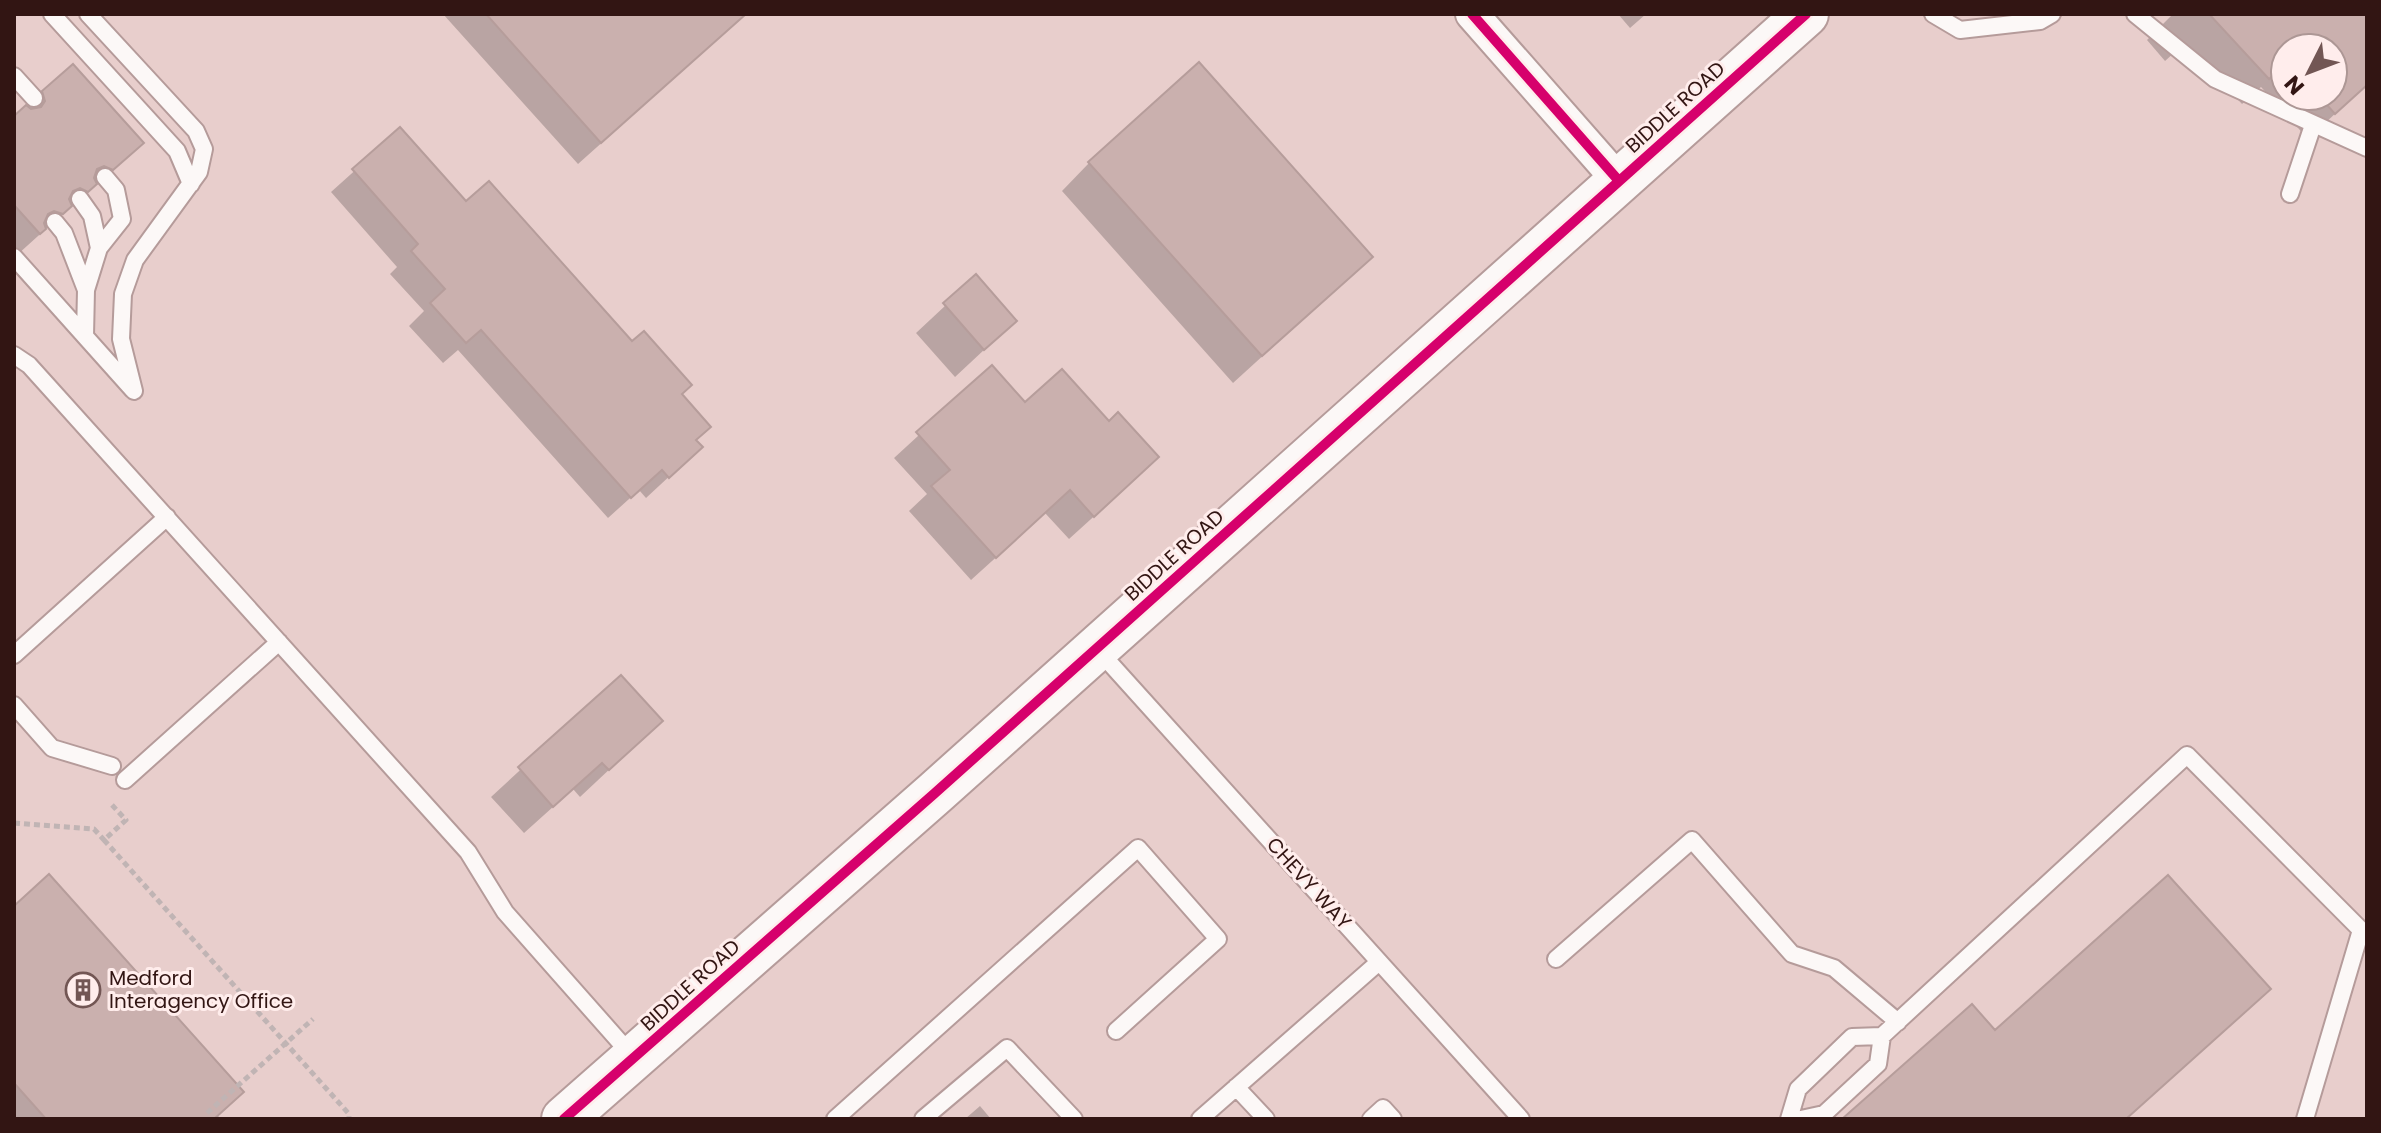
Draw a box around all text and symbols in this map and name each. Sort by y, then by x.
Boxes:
north arrow [2269,32,2349,112]
street label: BIDDLE ROAD [1619,55,1731,159]
text: N [2277,69,2312,102]
street label: BIDDLE ROAD [1118,503,1230,607]
street label: CHEVY WAY [1260,831,1358,935]
street label: BIDDLE ROAD [634,933,746,1037]
place label: Medford Interagency Office [109,964,293,1015]
building icon: Medford Interagency Office [64,971,102,1009]

